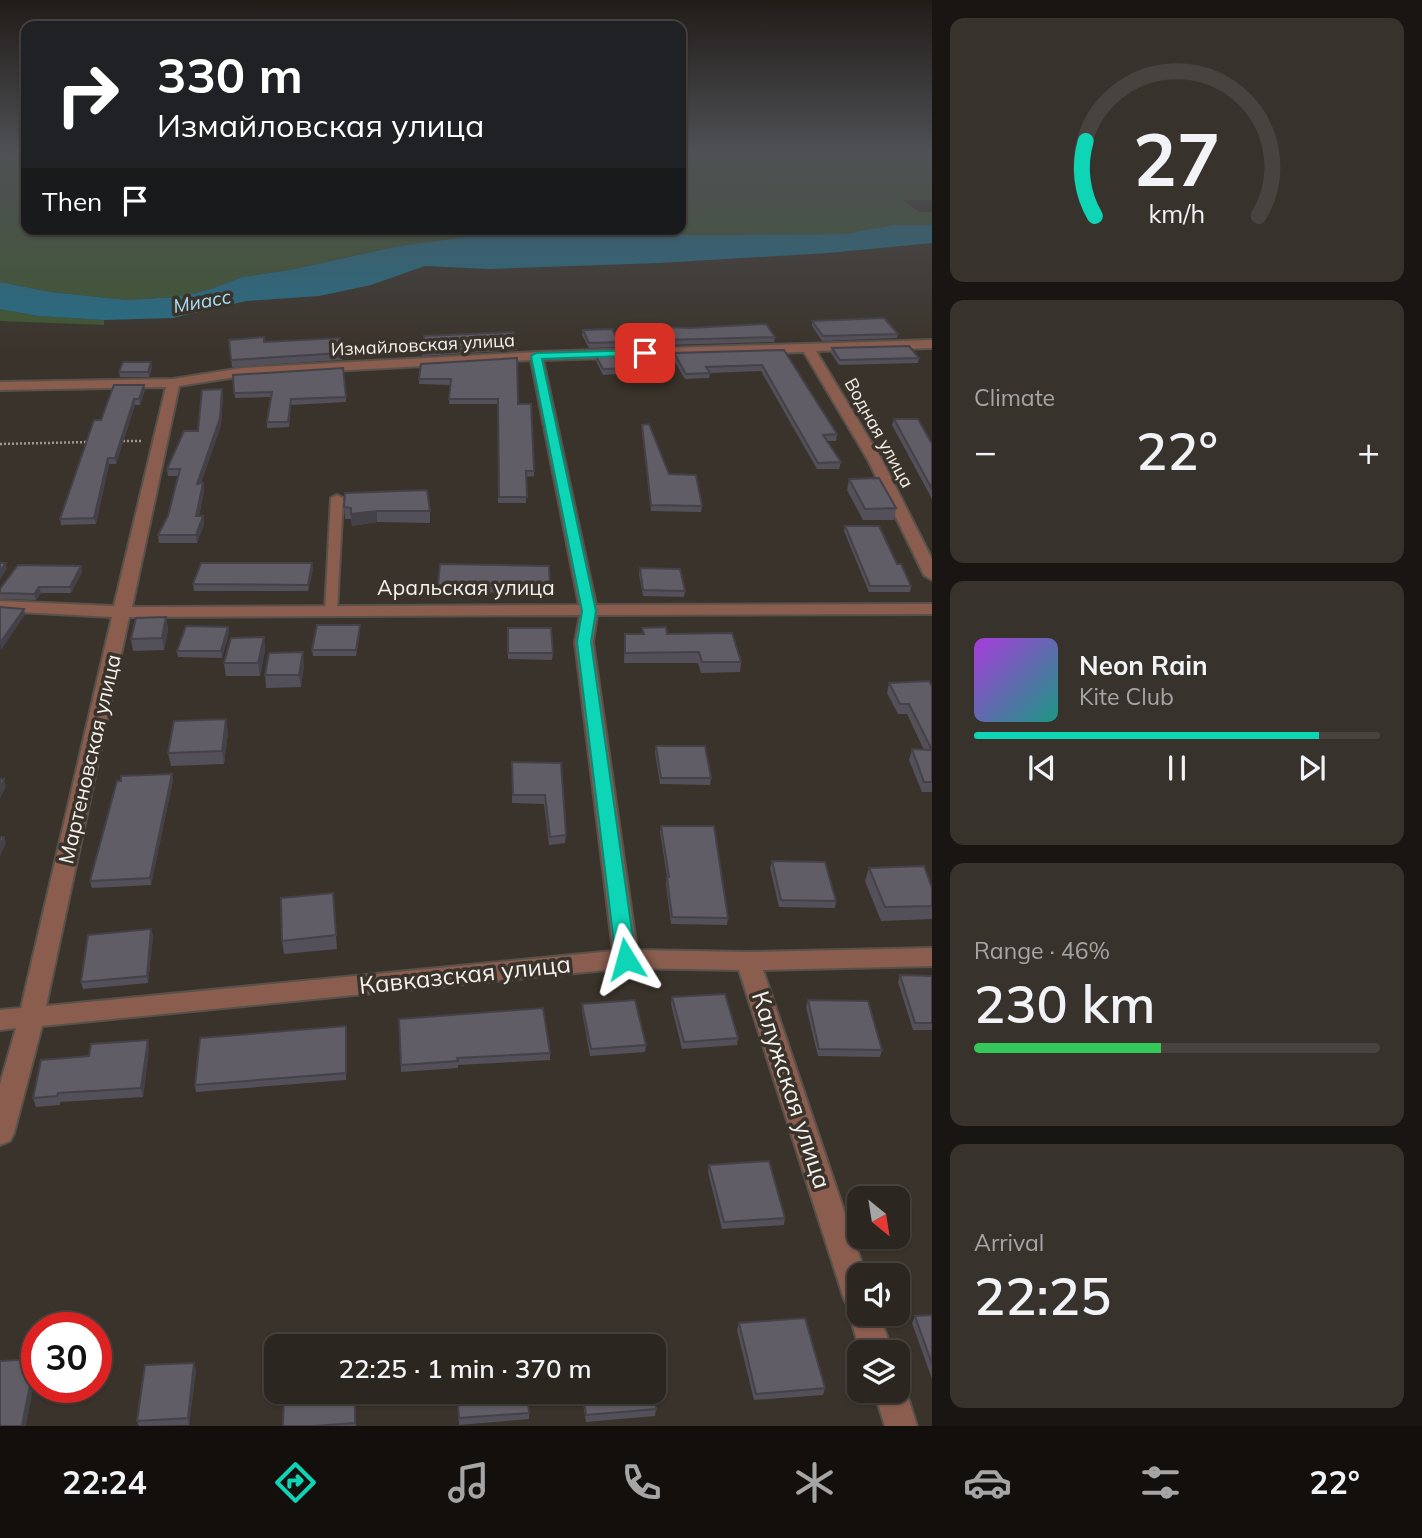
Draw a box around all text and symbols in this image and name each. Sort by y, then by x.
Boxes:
text: 330 m [157,44,303,105]
icon: right [42,49,133,140]
text: Измайловская улица [157,105,485,145]
text: 27 [1133,113,1221,204]
icon: arrive [116,182,154,220]
text: Then [42,185,102,218]
text: km/h [1149,198,1205,229]
water label: Миасс [171,284,233,318]
pin [615,323,675,383]
street label: Измайловская улица [330,328,516,361]
icon: arrive [626,334,664,372]
street label: Водная улица [840,374,919,492]
text: Climate [974,383,1055,412]
text: 22° [1136,418,1218,483]
text: − [974,427,997,475]
text: + [1357,427,1380,475]
street label: Аральская улица [377,574,555,600]
text: Neon Rain [1079,649,1208,682]
street label: Мартеновская улица [52,652,126,866]
text: Kite Club [1079,682,1174,711]
icon: previous [1023,749,1061,787]
icon: pause [1158,749,1196,787]
icon: next [1293,749,1331,787]
position arrow [589,922,663,996]
text: Range · 46% [974,936,1110,965]
street label: Кавказская улица [358,948,572,1000]
text: 230 km [974,971,1155,1036]
street label: Калужская улица [746,987,838,1192]
north arrow [847,1186,910,1250]
map controls [847,1186,910,1403]
text: Arrival [974,1228,1044,1257]
button: sound [847,1263,910,1326]
text: 22:25 [974,1263,1111,1328]
speed limit sign: 30 [21,1312,112,1403]
button: layers [847,1340,910,1403]
text: 22:25 · 1 min · 370 m [338,1352,592,1385]
icon: directions [271,1458,320,1507]
icon: music [444,1458,493,1507]
icon: phone [617,1458,666,1507]
icon: climate [790,1458,839,1507]
icon: car [963,1458,1012,1507]
icon: filters [1136,1458,1185,1507]
text: 22:24 [62,1462,147,1502]
text: 22° [1309,1462,1360,1502]

